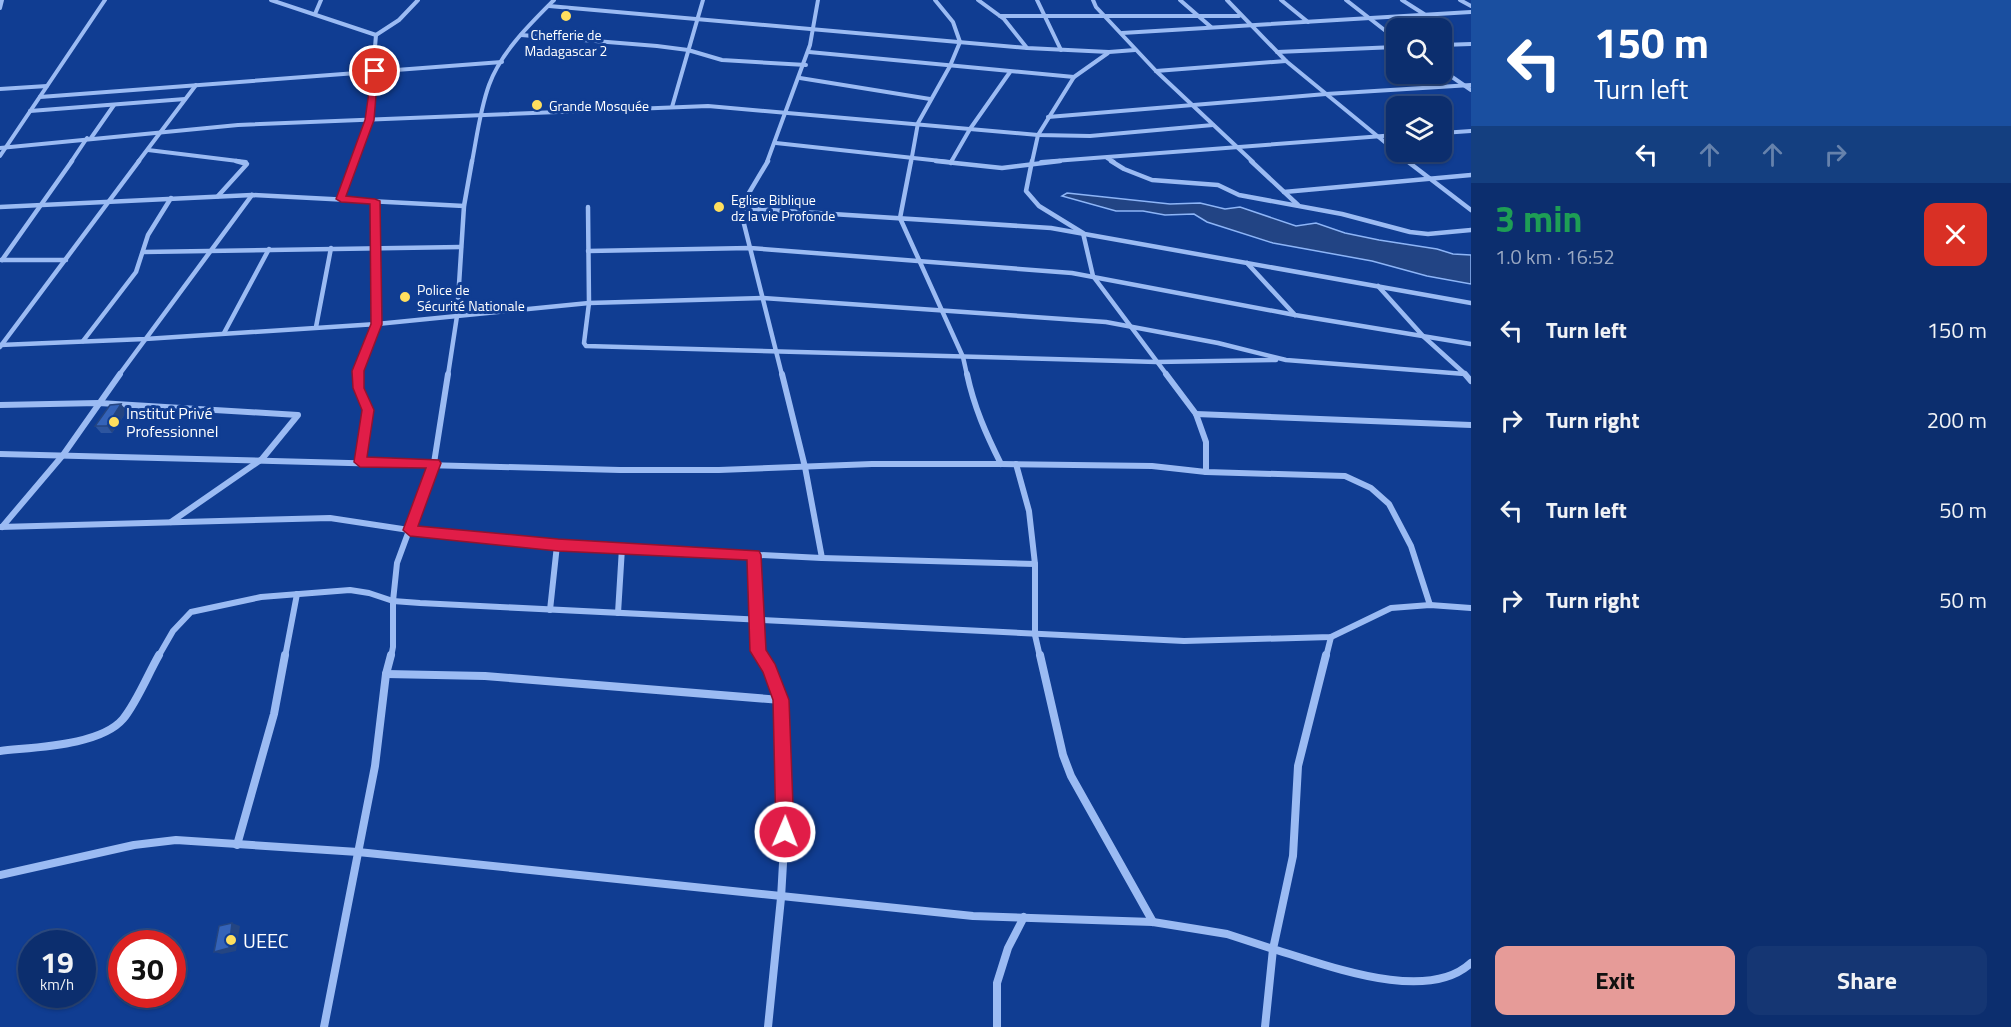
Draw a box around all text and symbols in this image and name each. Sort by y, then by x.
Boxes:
marker: Chefferie de Madagascar 2 [559,9,573,23]
text: 150 m [1594,10,1709,74]
map controls [1386,18,1452,162]
button: search [1386,18,1452,84]
place label: Chefferie de Madagascar 2 [525,24,607,61]
icon: left [1495,24,1573,102]
pin [349,45,400,96]
icon: arrive [358,54,391,87]
text: Turn left [1594,68,1688,109]
place label: Grande Mosquée [549,95,649,116]
button: layers [1386,96,1452,162]
marker: Grande Mosquée [530,98,544,112]
icon: left [1630,138,1663,171]
icon: ahead [1693,138,1726,171]
icon: ahead [1756,138,1789,171]
icon: right [1819,138,1852,171]
place label: Eglise Biblique dz la vie Profonde [731,189,835,226]
text: 3 min [1495,191,1582,246]
marker: Eglise Biblique dz la vie Profonde [712,200,726,214]
button: close [1924,203,1987,266]
text: 1.0 km · 16:52 [1495,241,1615,272]
place label: Police de Sécurité Nationale [417,279,525,316]
marker: Police de Sécurité Nationale [398,290,412,304]
text: Turn left [1546,313,1627,347]
text: 150 m [1927,313,1987,347]
icon: left [1495,314,1528,347]
place label: Institut Privé Professionnel [126,401,218,443]
text: Turn right [1546,403,1640,437]
text: 200 m [1927,403,1987,437]
icon: right [1495,404,1528,437]
marker: Institut Privé Professionnel [107,415,121,429]
text: Turn left [1546,493,1627,527]
text: 50 m [1939,493,1987,527]
icon: left [1495,494,1528,527]
text: Turn right [1546,583,1640,617]
text: 50 m [1939,583,1987,617]
icon: right [1495,584,1528,617]
position arrow [753,800,817,864]
place label: UEEC [243,925,289,956]
speed limit sign: 30 [108,930,186,1008]
marker: UEEC [224,933,238,947]
text: 19 [40,939,74,985]
button: Exit [1495,946,1735,1015]
button: Share [1747,946,1987,1015]
text: km/h [40,973,74,996]

